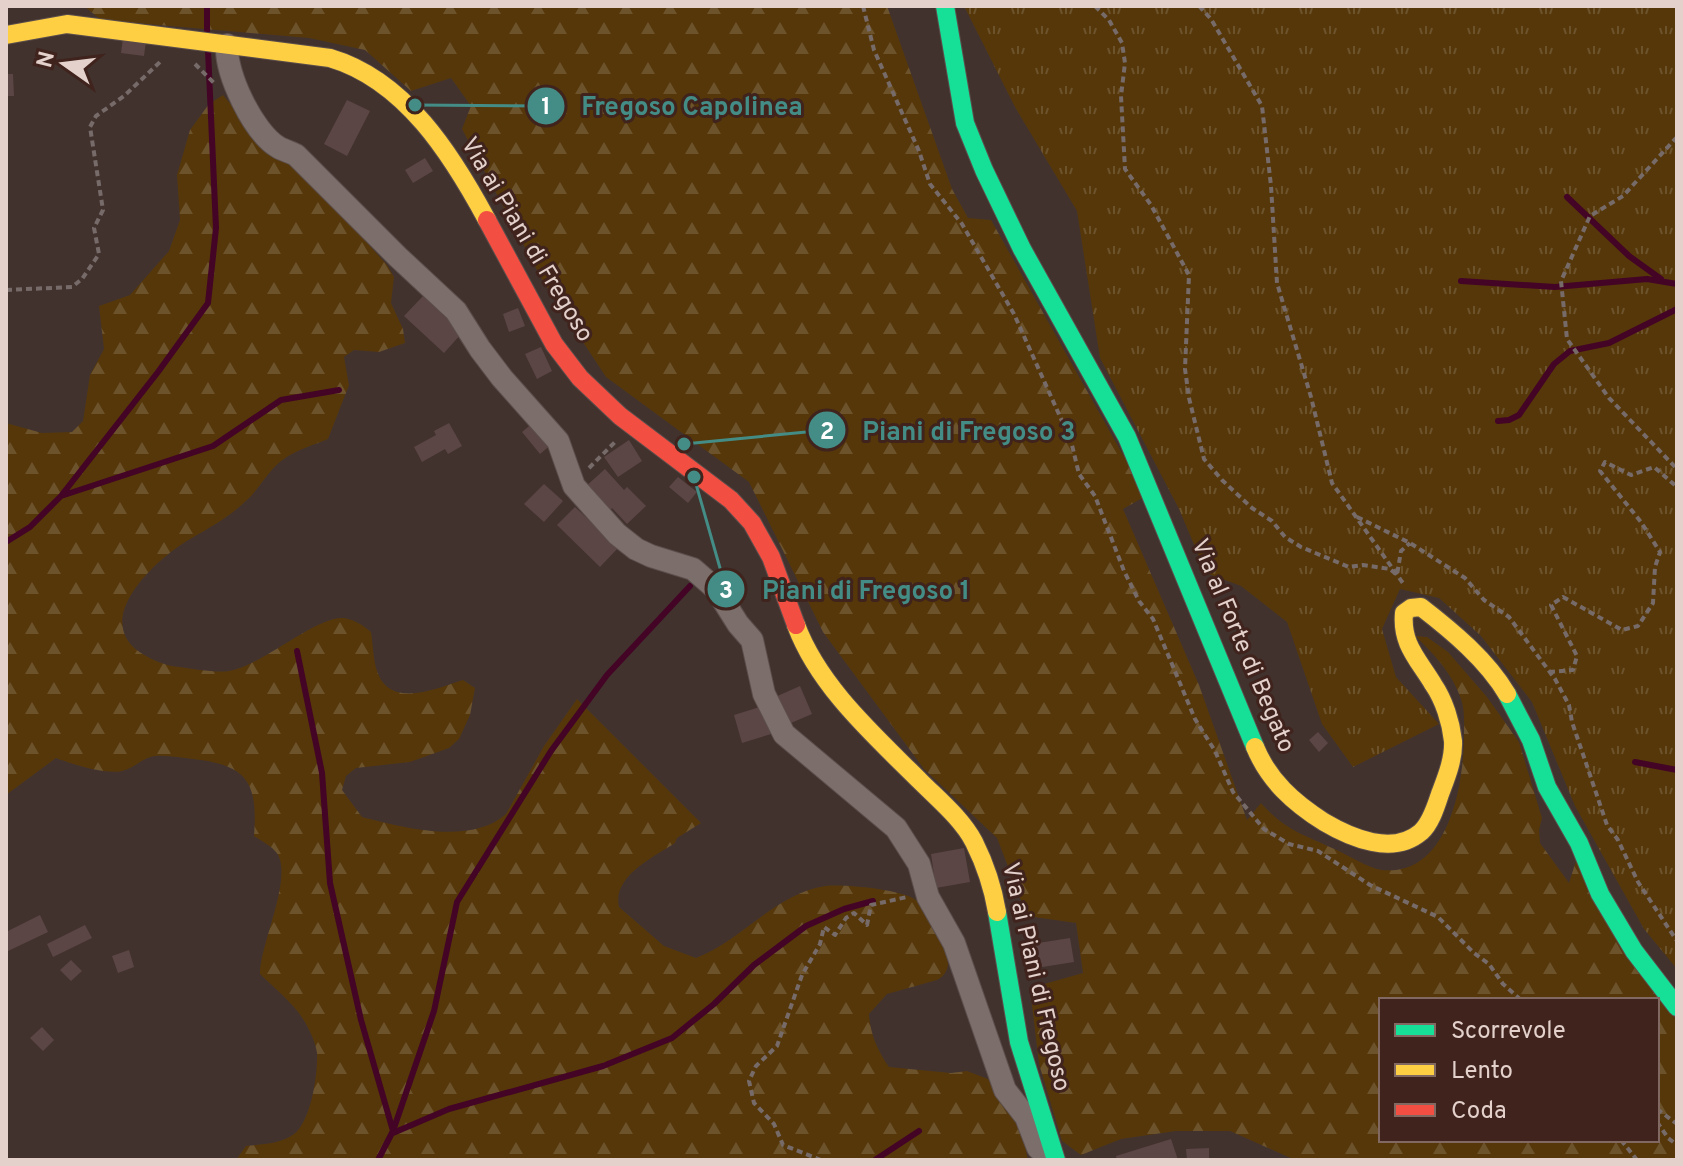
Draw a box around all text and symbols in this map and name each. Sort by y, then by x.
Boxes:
north arrow [24,24,104,104]
text: N [32,49,62,71]
callout: Fregoso Capolinea [526,81,819,131]
text: Fregoso Capolinea [581,92,803,125]
text: 1 [541,93,551,123]
street label: Via ai Piani di Fregoso [453,132,599,348]
callout: Piani di Fregoso 3 [807,405,1092,455]
text: Piani di Fregoso 3 [862,417,1076,450]
text: 2 [820,418,834,448]
street label: Via al Forte di Begato [1183,535,1301,757]
callout: Piani di Fregoso 1 [706,564,986,614]
text: Piani di Fregoso 1 [762,576,970,609]
text: 3 [719,577,733,607]
street label: Via ai Piani di Fregoso [994,860,1076,1094]
legend [1379,998,1659,1142]
text: Scorrevole [1451,1017,1566,1047]
text: Lento [1451,1057,1513,1087]
text: Coda [1451,1097,1507,1127]

